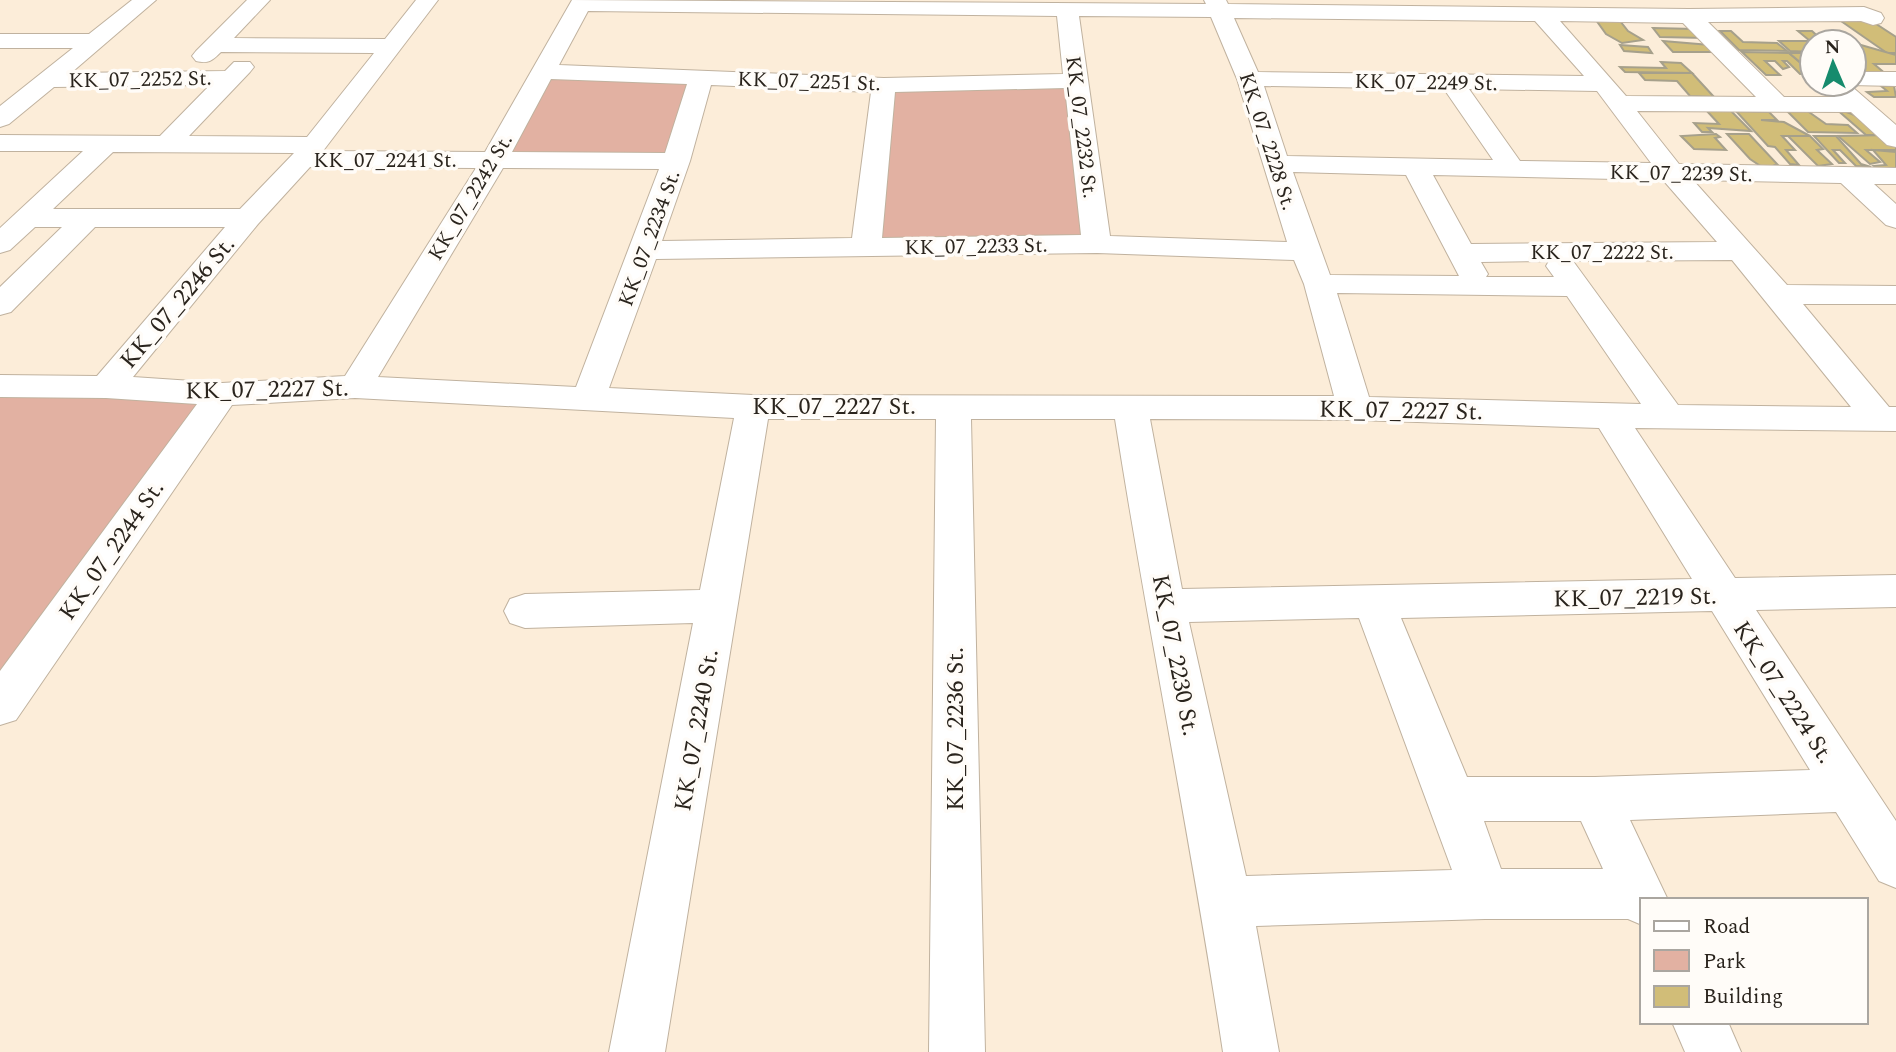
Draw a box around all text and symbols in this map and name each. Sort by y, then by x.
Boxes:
north arrow [1798,28,1868,98]
text: N [1824,33,1841,62]
street label: KK_07_2232 St. [1056,54,1106,200]
street label: KK_07_2252 St. [68,63,212,97]
street label: KK_07_2251 St. [737,64,881,100]
street label: KK_07_2249 St. [1354,66,1498,100]
street label: KK_07_2228 St. [1230,68,1304,214]
street label: KK_07_2242 St. [420,128,522,267]
street label: KK_07_2241 St. [313,145,457,177]
street label: KK_07_2239 St. [1609,157,1753,191]
street label: KK_07_2234 St. [610,165,690,311]
street label: KK_07_2246 St. [111,228,244,377]
street label: KK_07_2233 St. [904,230,1048,264]
street label: KK_07_2222 St. [1530,237,1674,269]
street label: KK_07_2227 St. [185,371,349,409]
street label: KK_07_2227 St. [752,389,916,425]
street label: KK_07_2227 St. [1319,392,1483,430]
street label: KK_07_2244 St. [50,473,174,628]
street label: KK_07_2230 St. [1142,571,1208,739]
street label: KK_07_2219 St. [1553,579,1717,617]
street label: KK_07_2224 St. [1723,614,1843,771]
street label: KK_07_2240 St. [665,646,729,814]
street label: KK_07_2236 St. [938,647,974,811]
legend [1640,898,1868,1024]
text: Road [1703,911,1750,943]
text: Park [1703,946,1747,978]
text: Building [1703,981,1783,1013]

